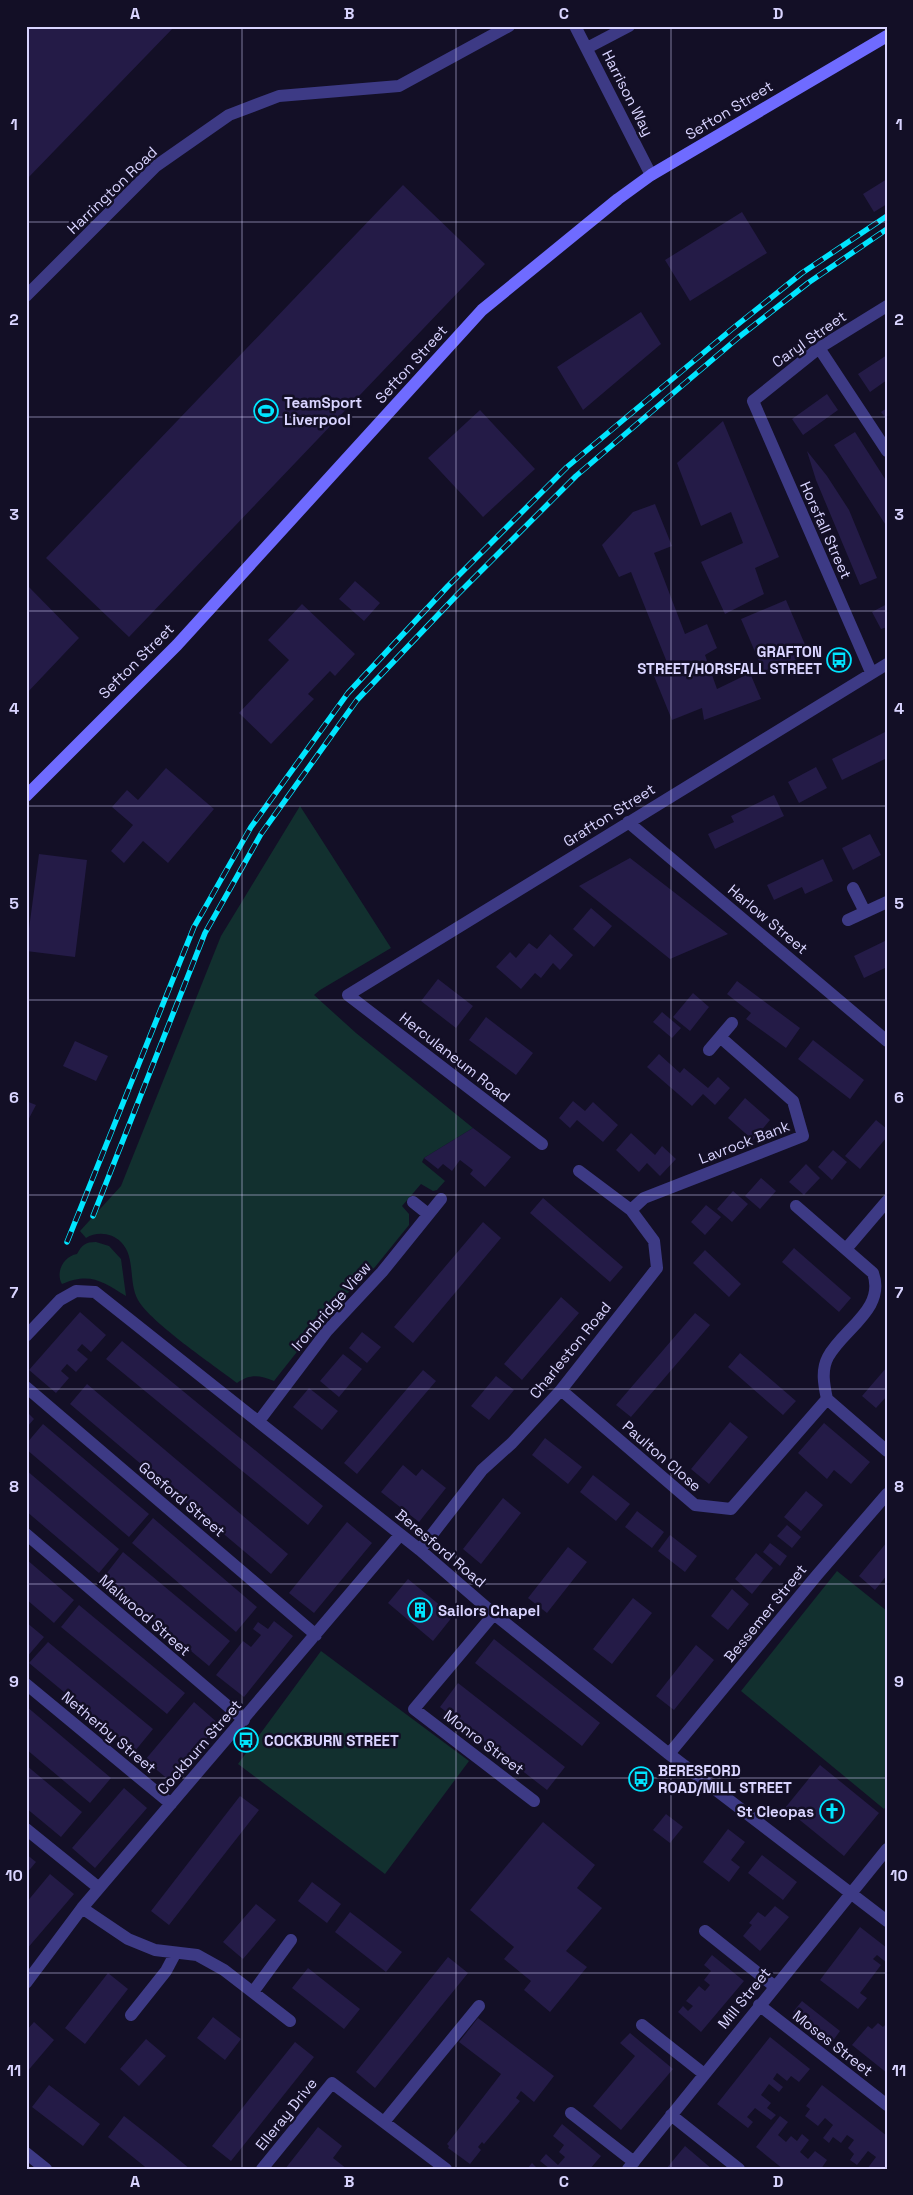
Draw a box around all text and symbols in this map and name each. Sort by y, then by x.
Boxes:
text: A [130,3,140,24]
text: B [344,3,354,24]
text: C [559,3,569,24]
text: D [773,3,783,24]
street label: Harrison Way [598,47,658,139]
street label: Sefton Street [682,76,776,144]
text: 1 [10,114,18,135]
text: 1 [895,114,903,135]
street label: Harrington Road [63,142,161,238]
street label: Caryl Street [768,306,850,372]
text: 2 [9,309,19,330]
text: 2 [894,309,904,330]
street label: Sefton Street [371,321,451,407]
place label: TeamSport Liverpool [284,393,362,429]
sports icon: TeamSport Liverpool [253,398,279,424]
street label: Horsfall Street [796,478,856,582]
text: 3 [9,504,19,525]
text: 3 [894,504,904,525]
street label: Sefton Street [94,619,178,703]
place label: GRAFTON STREET/HORSFALL STREET [637,642,822,678]
bus stop icon: GRAFTON STREET/HORSFALL STREET [826,647,852,673]
text: 4 [9,698,19,719]
text: 4 [894,698,904,719]
street label: Grafton Street [560,779,658,851]
street label: Harlow Street [724,880,812,958]
text: 5 [9,893,19,914]
text: 5 [894,893,904,914]
street label: Herculaneum Road [396,1008,514,1106]
text: 6 [9,1087,19,1108]
text: 6 [894,1087,904,1108]
street label: Lavrock Bank [696,1116,792,1168]
street label: Ironbridge View [287,1257,375,1355]
text: 7 [10,1282,19,1303]
text: 7 [895,1282,904,1303]
street label: Charleston Road [525,1298,615,1402]
street label: Paulton Close [619,1417,705,1496]
street label: Gosford Street [135,1457,229,1541]
text: 8 [9,1476,19,1497]
text: 8 [894,1476,904,1497]
street label: Beresford Road [392,1505,490,1591]
street label: Bessemer Street [720,1560,810,1666]
street label: Malwood Street [95,1570,195,1660]
building icon: Sailors Chapel [407,1597,433,1623]
place label: Sailors Chapel [438,1601,540,1620]
text: 9 [9,1671,19,1692]
text: 9 [894,1671,904,1692]
street label: Netherby Street [58,1687,160,1777]
street label: Cockburn Street [153,1696,245,1798]
street label: Monro Street [440,1706,528,1778]
bus stop icon: COCKBURN STREET [233,1727,259,1753]
place label: COCKBURN STREET [264,1731,399,1750]
place label: BERESFORD ROAD/MILL STREET [658,1761,792,1797]
bus stop icon: BERESFORD ROAD/MILL STREET [628,1766,654,1792]
church icon: St Cleopas [819,1798,845,1824]
place label: St Cleopas [737,1802,814,1821]
text: 10 [5,1865,23,1886]
text: 10 [890,1865,908,1886]
street label: Mill Street [713,1963,775,2033]
street label: Moses Street [789,2006,877,2080]
text: 11 [7,2060,21,2081]
text: 11 [892,2060,906,2081]
street label: Elleray Drive [251,2074,321,2154]
text: A [130,2171,140,2192]
text: B [344,2171,354,2192]
text: C [559,2171,569,2192]
text: D [773,2171,783,2192]

